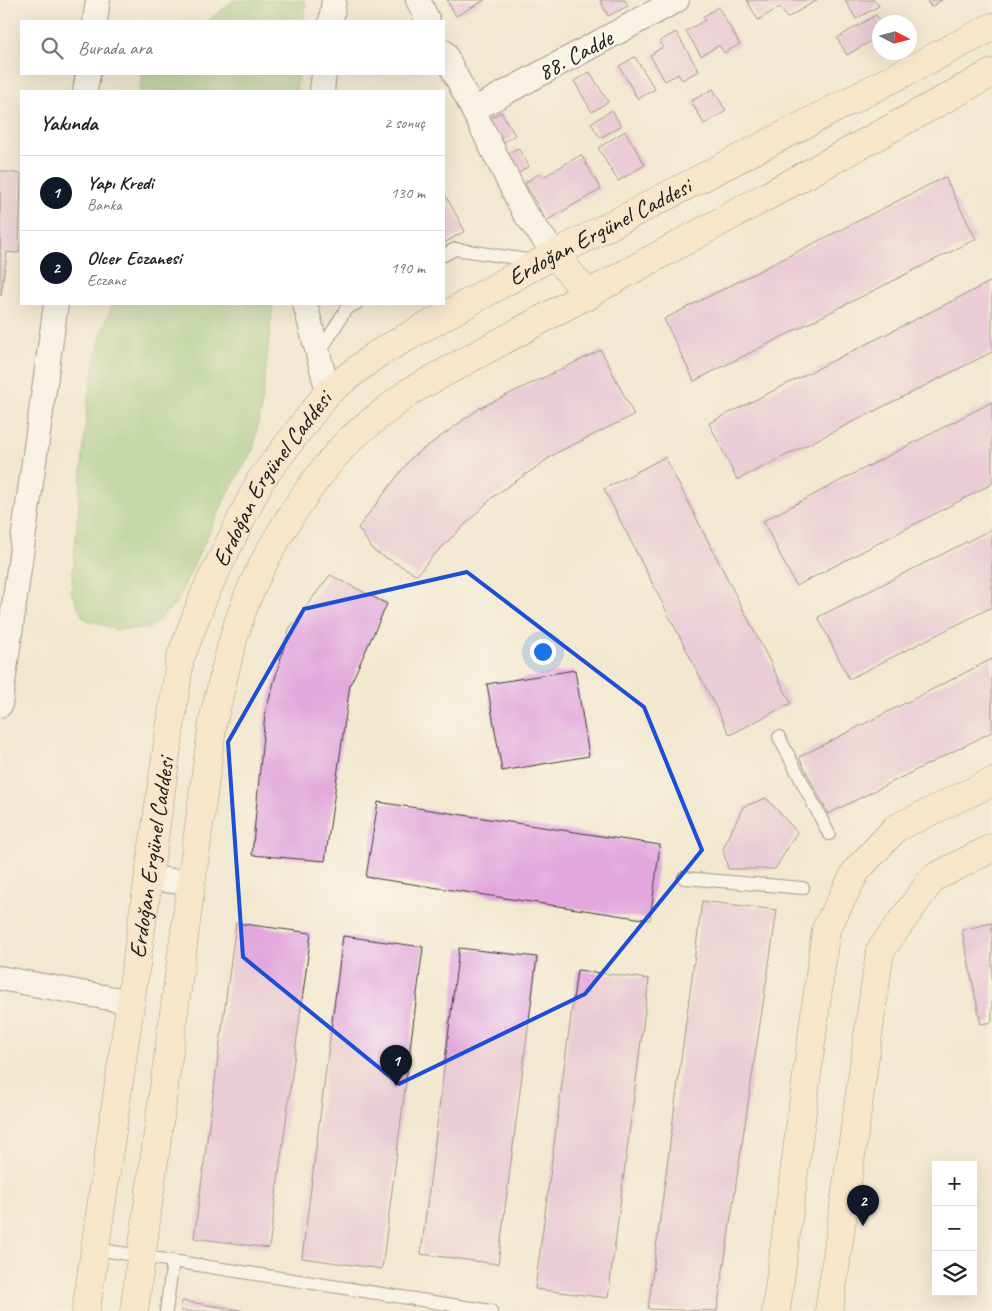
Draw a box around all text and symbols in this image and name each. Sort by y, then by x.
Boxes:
north arrow [872,15,917,60]
search box [20,20,445,75]
street label: 88. Cadde [532,22,620,87]
icon: search [38,34,66,62]
text: Burada ara [78,36,152,60]
text: Yakında [40,110,98,136]
text: 2 sonuç [384,113,425,133]
street label: Erdoğan Ergünel Caddesi [503,170,698,292]
text: Yapı Kredi [87,171,153,195]
text: 1 [52,183,60,203]
text: 130 m [391,183,425,203]
text: Banka [87,195,122,215]
text: Olcer Eczanesi [87,246,182,270]
text: 2 [52,258,60,278]
text: 190 m [391,258,425,278]
text: Eczane [87,270,126,290]
street label: Erdoğan Ergünel Caddesi [205,383,340,571]
your location [530,639,556,665]
street label: Erdoğan Ergünel Caddesi [122,753,181,960]
pin: 1 [380,1045,412,1086]
map controls [932,1161,977,1296]
button: + [932,1161,977,1206]
pin: 2 [847,1185,879,1226]
button: − [932,1206,977,1251]
button: layers [932,1251,977,1296]

